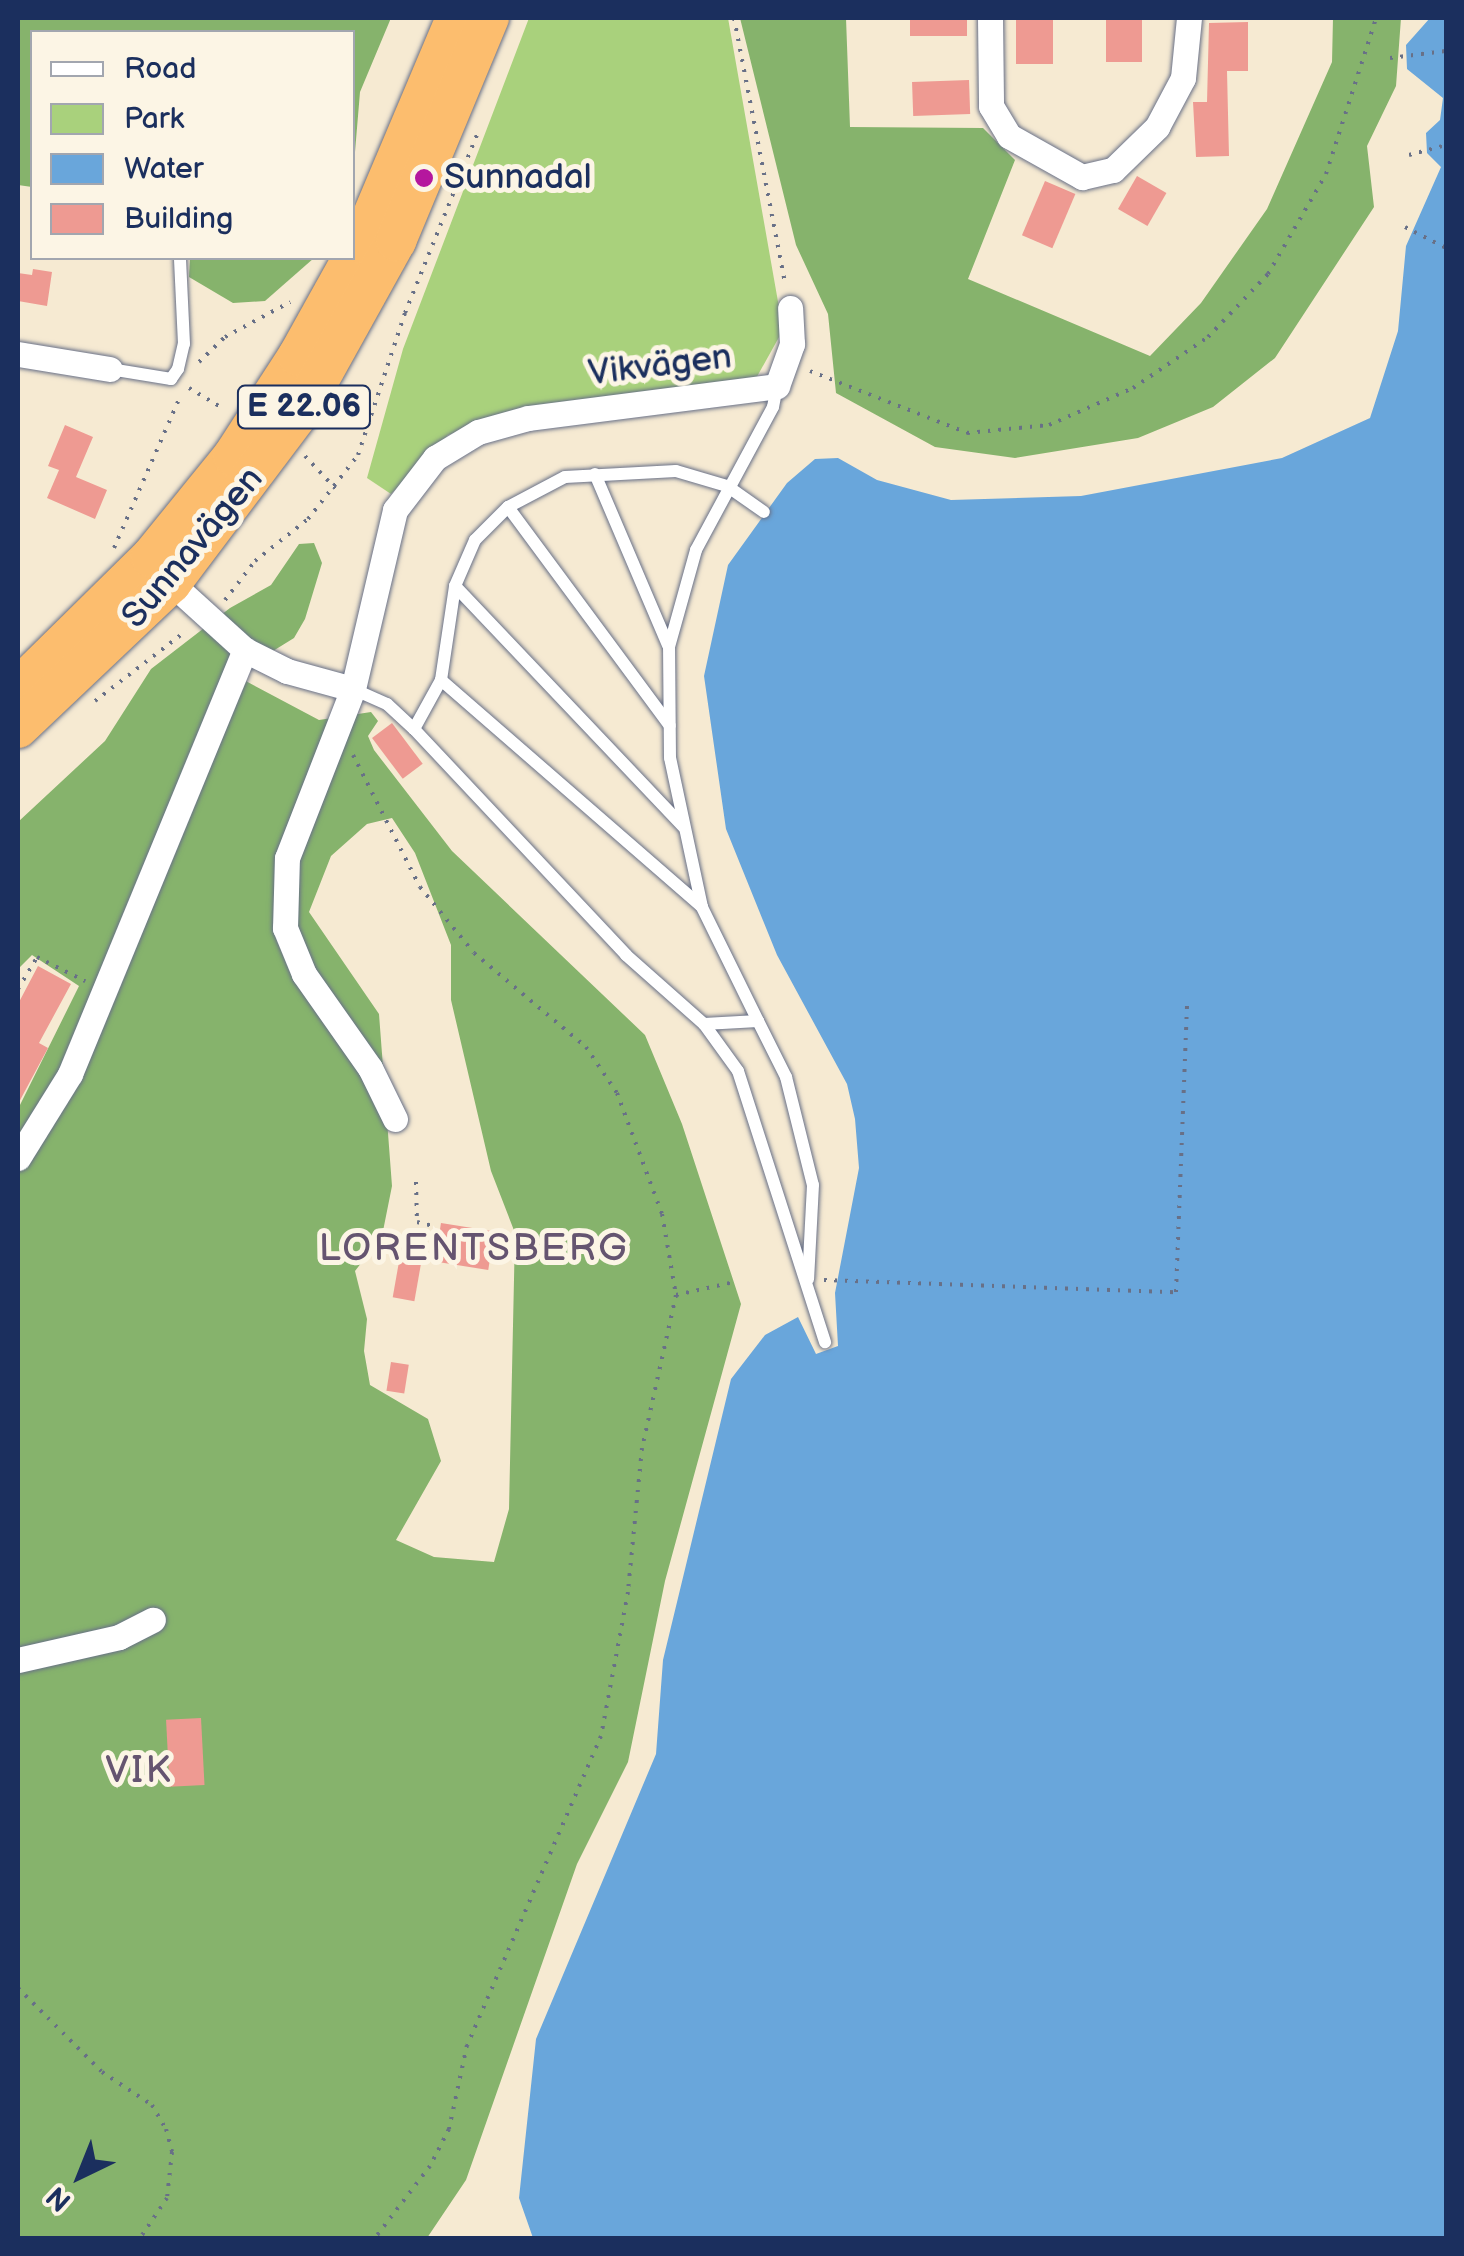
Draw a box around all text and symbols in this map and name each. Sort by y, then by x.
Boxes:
legend [30,30,355,260]
text: Road [124,51,197,87]
text: Park [124,101,184,137]
text: Water [124,151,204,187]
place label: Sunnadal [444,157,592,199]
marker: Sunnadal [413,167,435,189]
text: Building [124,201,233,237]
street label: Vikvägen [586,336,734,396]
road number: E 22.06 [236,380,372,434]
street label: Sunnavägen [114,459,272,637]
district label: LORENTSBERG [319,1226,629,1272]
district label: VIK [105,1748,173,1794]
north arrow [30,2126,130,2226]
text: N [40,2179,78,2218]

